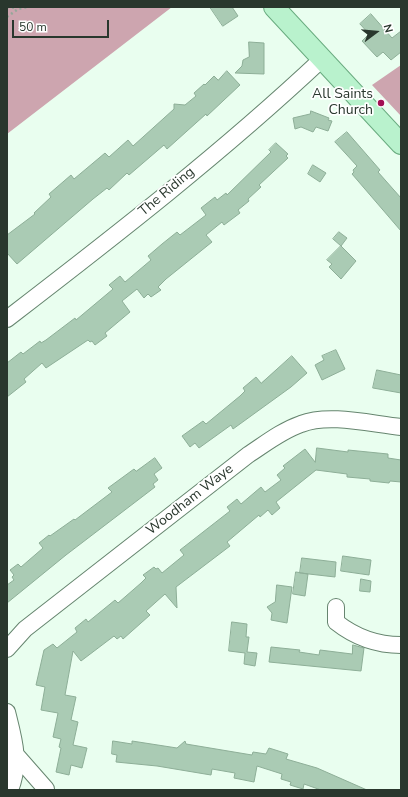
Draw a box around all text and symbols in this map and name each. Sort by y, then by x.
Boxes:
scale bar [14,12,111,38]
north arrow [356,12,396,52]
text: 50 m [19,19,47,35]
text: N [380,23,396,35]
place label: All Saints Church [312,87,373,120]
marker: All Saints Church [376,98,386,108]
street label: The Riding [136,164,198,220]
street label: Woodham Waye [143,461,237,539]

